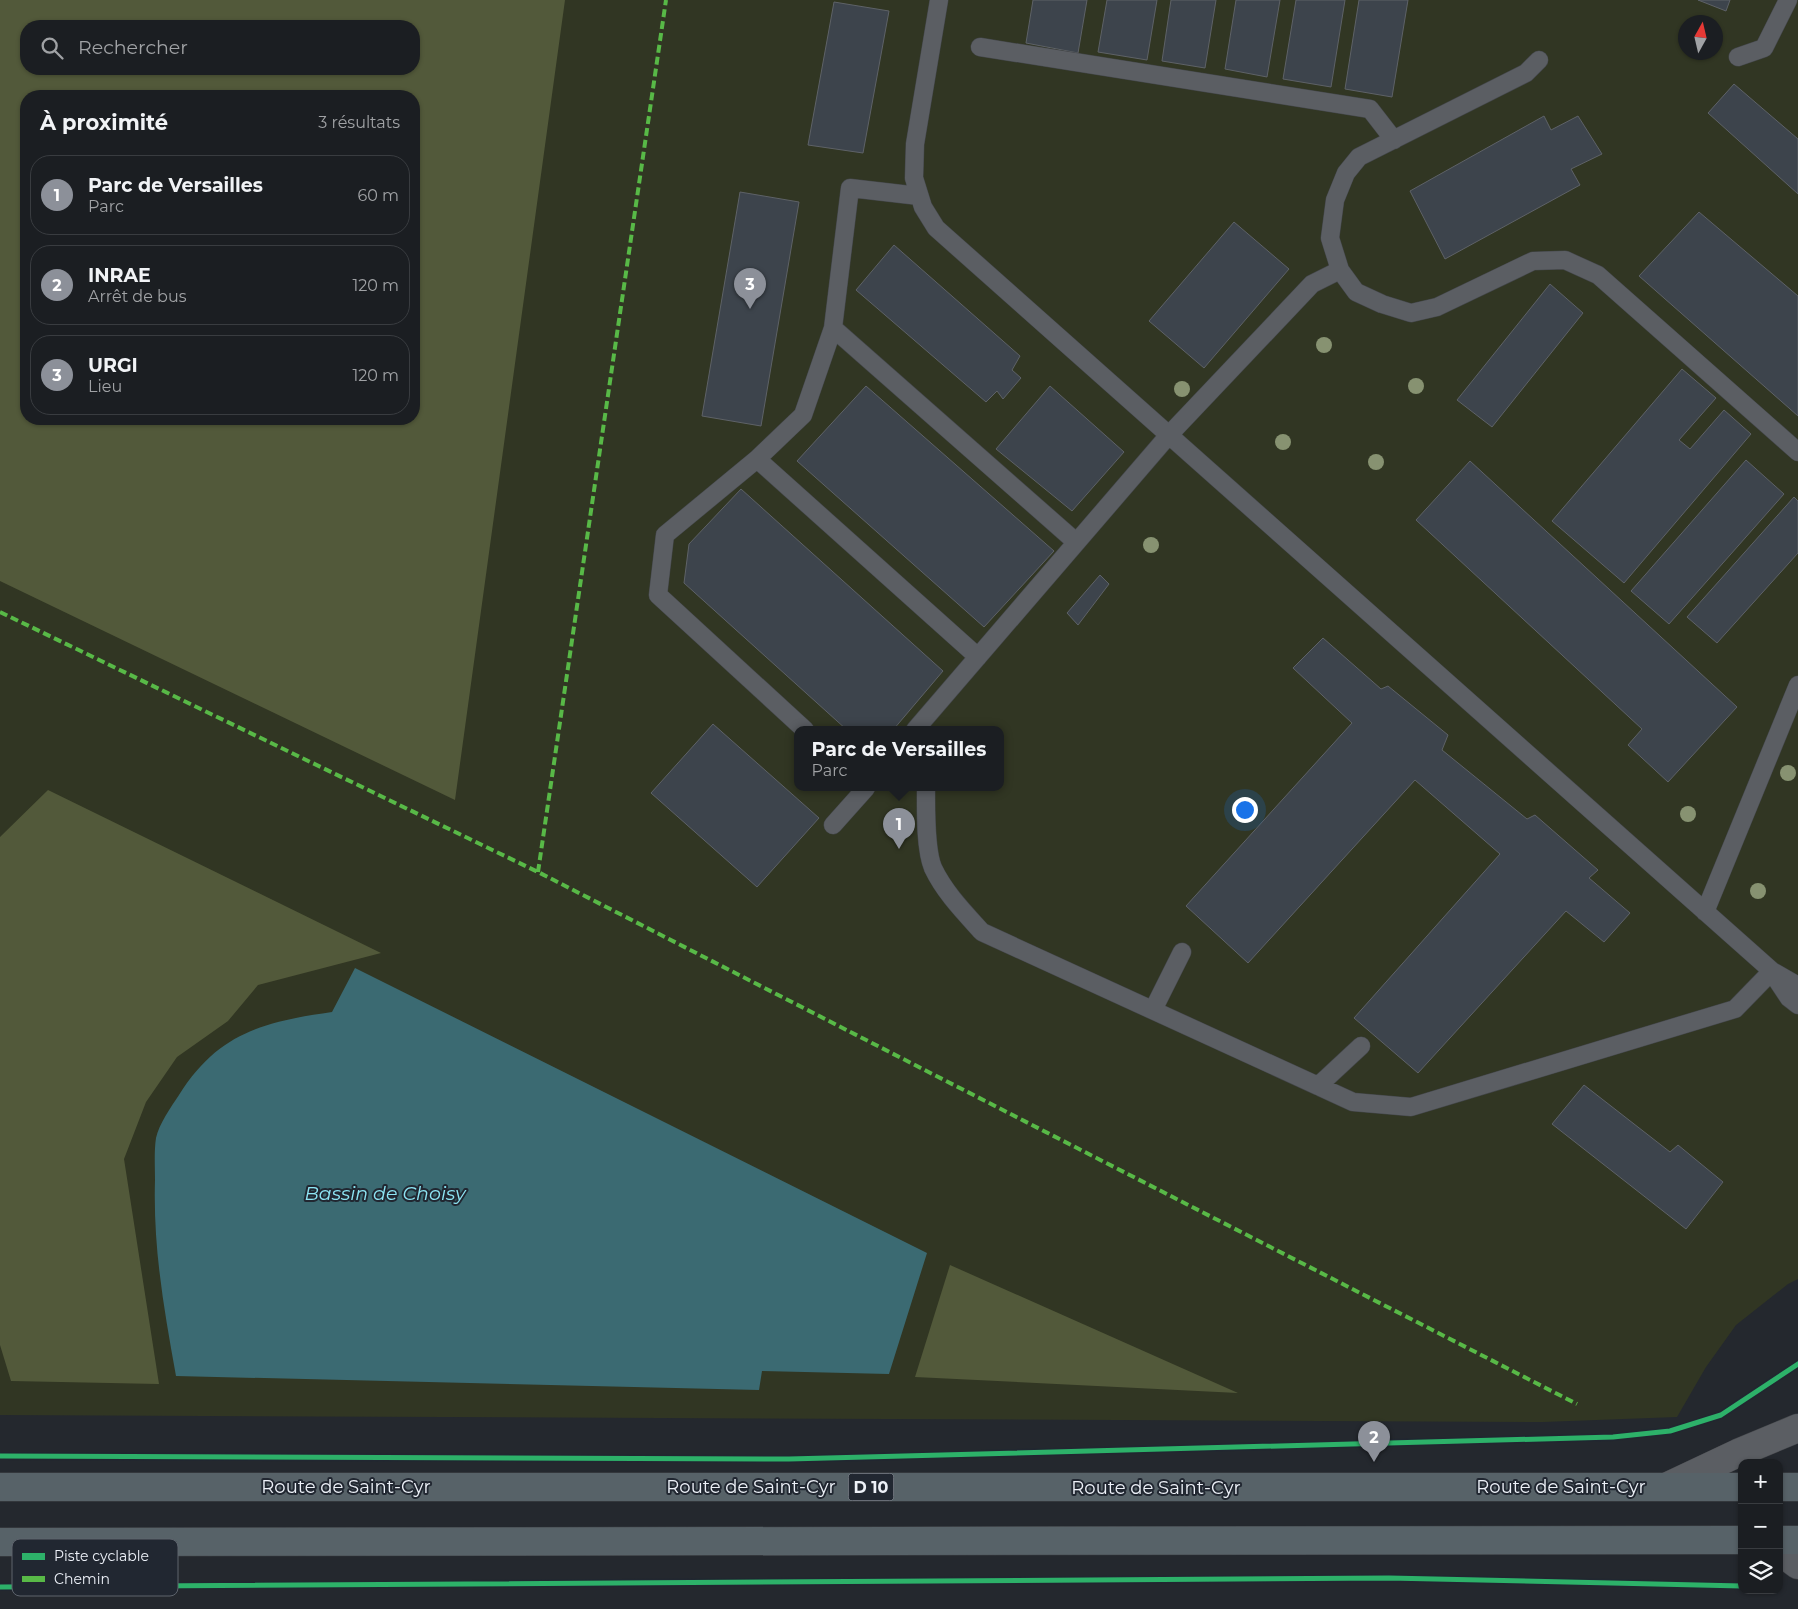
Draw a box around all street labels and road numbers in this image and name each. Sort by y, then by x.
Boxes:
road number: D 10 [848,1474,894,1500]
street label: Route de Saint-Cyr [261,1476,431,1498]
street label: Route de Saint-Cyr [666,1476,836,1498]
street label: Route de Saint-Cyr [1476,1476,1646,1498]
street label: Route de Saint-Cyr [1071,1477,1241,1499]

